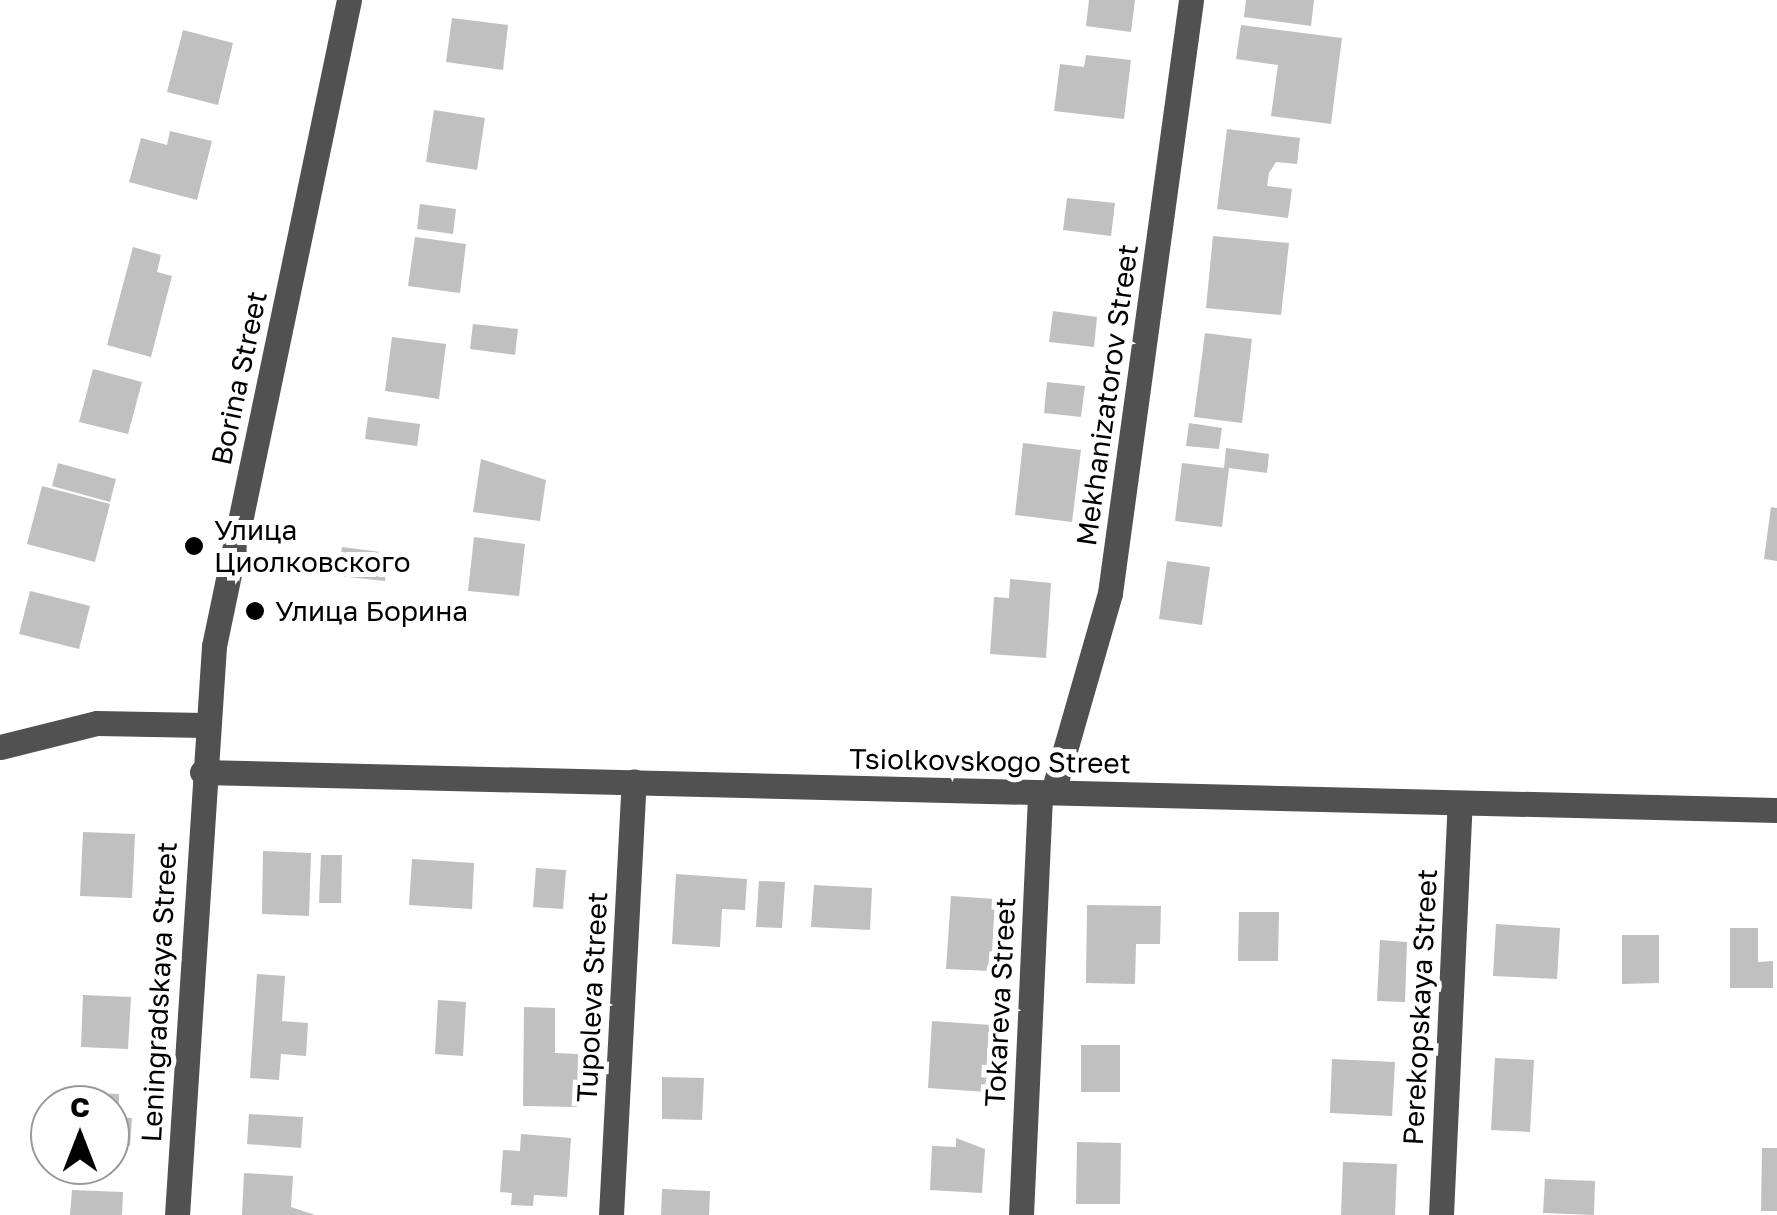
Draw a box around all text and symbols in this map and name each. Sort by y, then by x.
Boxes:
street label: Mekhanizatorov Street [1069,242,1145,548]
street label: Borina Street [204,288,274,468]
place label: Улица Циолковского [214,513,411,579]
marker: Улица Циолковского [183,535,205,557]
place label: Улица Борина [275,594,468,628]
marker: Улица Борина [244,600,266,622]
street label: Tsiolkovskogo Street [849,742,1131,780]
street label: Leningradskaya Street [134,841,184,1143]
street label: Perekopskaya Street [1396,868,1444,1146]
street label: Tupoleva Street [570,891,614,1103]
street label: Tokareva Street [978,896,1022,1108]
north arrow [30,1085,130,1185]
text: С [70,1090,90,1123]

